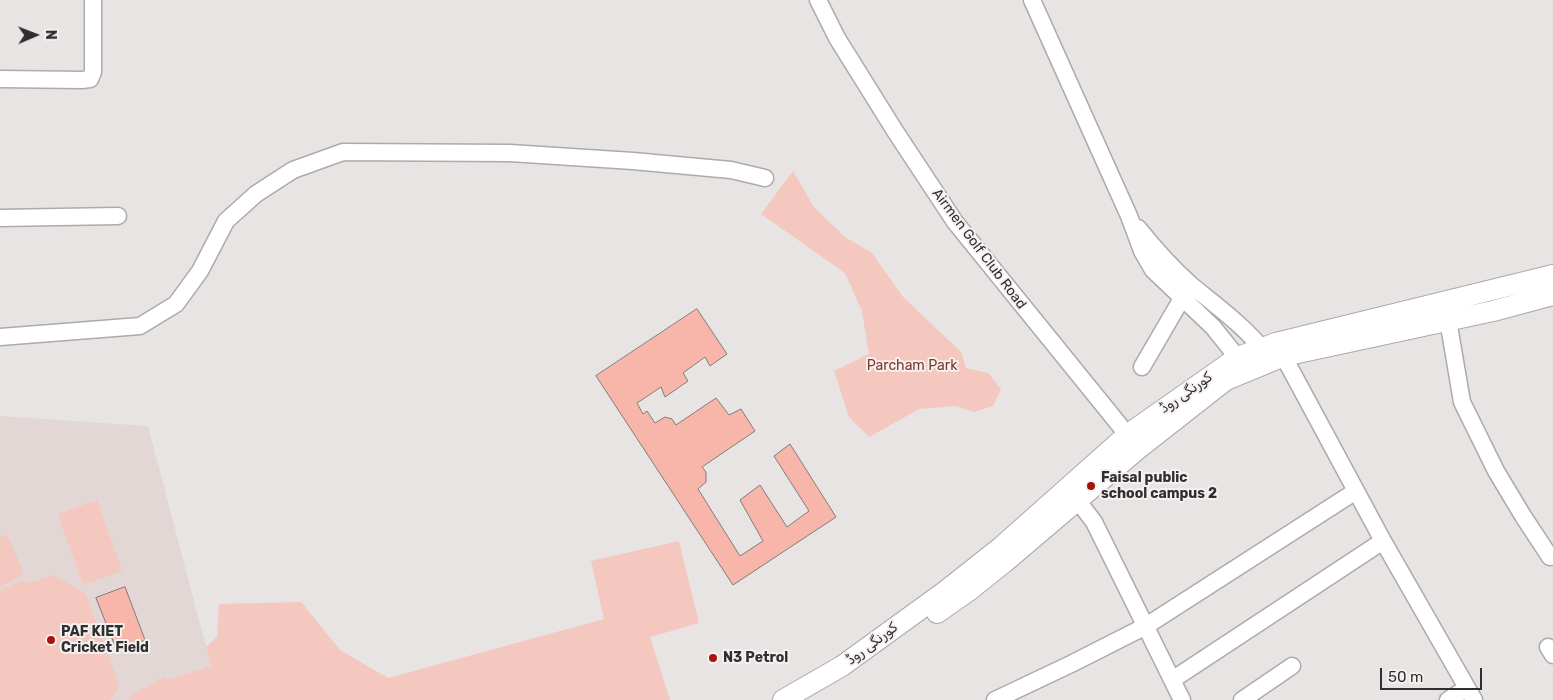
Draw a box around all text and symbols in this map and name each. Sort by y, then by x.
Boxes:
north arrow [10,10,60,60]
text: N [42,30,59,40]
street label: Airmen Golf Club Road [928,186,1030,312]
park label: Parcham Park [867,358,957,374]
street label: کورنگی روڈ [1157,369,1215,417]
place label: Faisal public school campus 2 [1101,470,1217,502]
marker: Faisal public school campus 2 [1085,480,1097,492]
street label: کورنگی روڈ [843,619,901,669]
place label: PAF KIET Cricket Field [61,624,149,656]
marker: PAF KIET Cricket Field [45,634,57,646]
place label: N3 Petrol [723,650,788,666]
marker: N3 Petrol [707,652,719,664]
scale bar [1383,658,1486,690]
text: 50 m [1388,668,1423,686]

